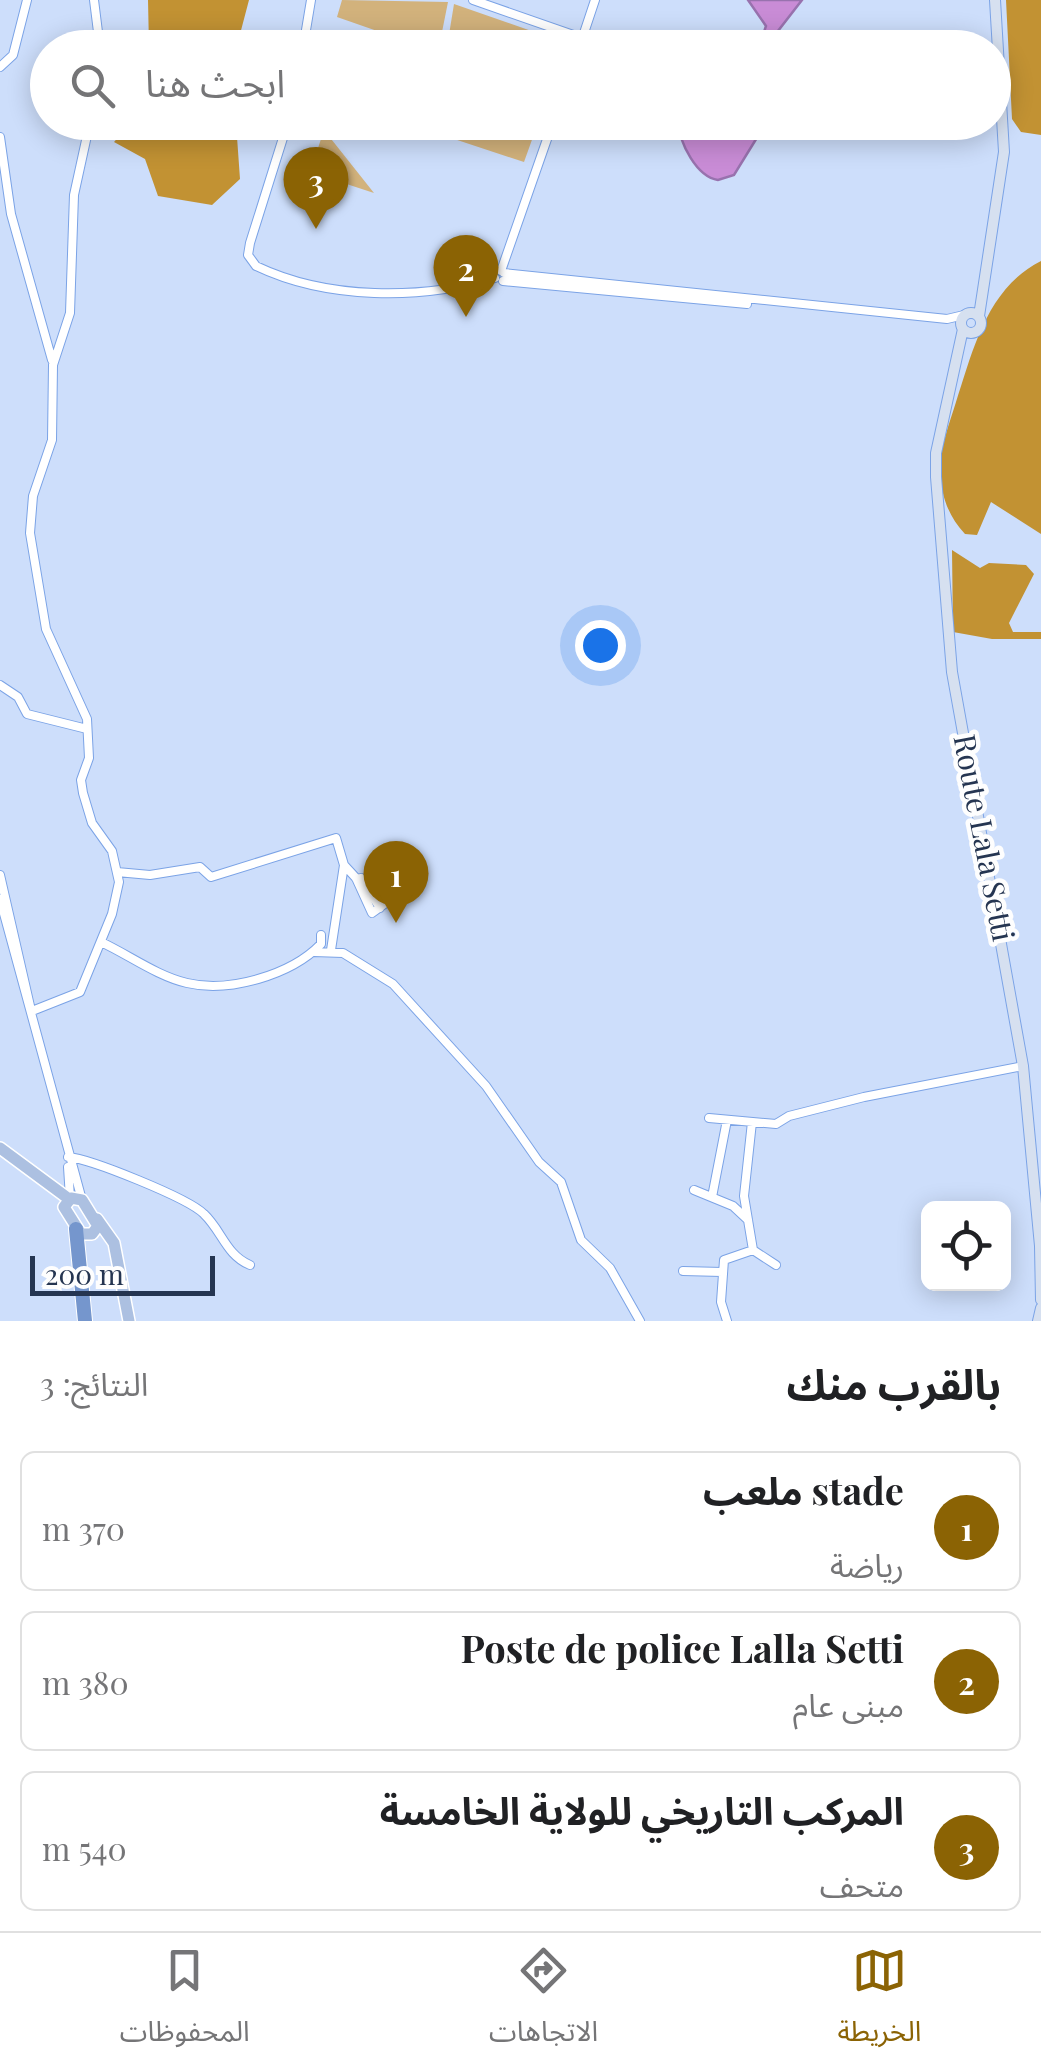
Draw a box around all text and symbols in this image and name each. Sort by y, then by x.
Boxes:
search box [30,30,1011,140]
text: ابحث هنا [145,56,285,107]
icon: search [65,58,120,113]
pin: 3 [284,146,348,229]
pin: 2 [434,234,498,317]
your location [575,620,626,671]
street label: Route Lala Setti [945,731,1025,945]
pin: 1 [364,840,428,923]
map controls [921,1201,1011,1291]
button: locate [921,1201,1011,1291]
scale bar [30,1251,215,1296]
text: 200 m [45,1255,124,1292]
text: بالقرب منك [786,1355,1001,1411]
text: النتائج: 3 [40,1361,148,1404]
text: stade ملعب [703,1464,904,1515]
text: 370 m [42,1506,125,1549]
text: 1 [960,1506,973,1549]
text: رياضة [830,1542,904,1585]
text: Poste de police Lalla Setti [461,1622,904,1673]
text: 380 m [42,1660,129,1703]
text: 2 [958,1660,975,1703]
text: مبنى عام [793,1682,904,1725]
text: المركب التاريخي للولاية الخامسة [380,1784,904,1835]
text: 540 m [42,1826,127,1869]
text: 3 [959,1826,974,1869]
text: متحف [820,1862,904,1905]
tab: المحفوظات [120,1943,250,2062]
tab: الاتجاهات [489,1943,598,2062]
tab: الخريطة [837,1943,921,2062]

